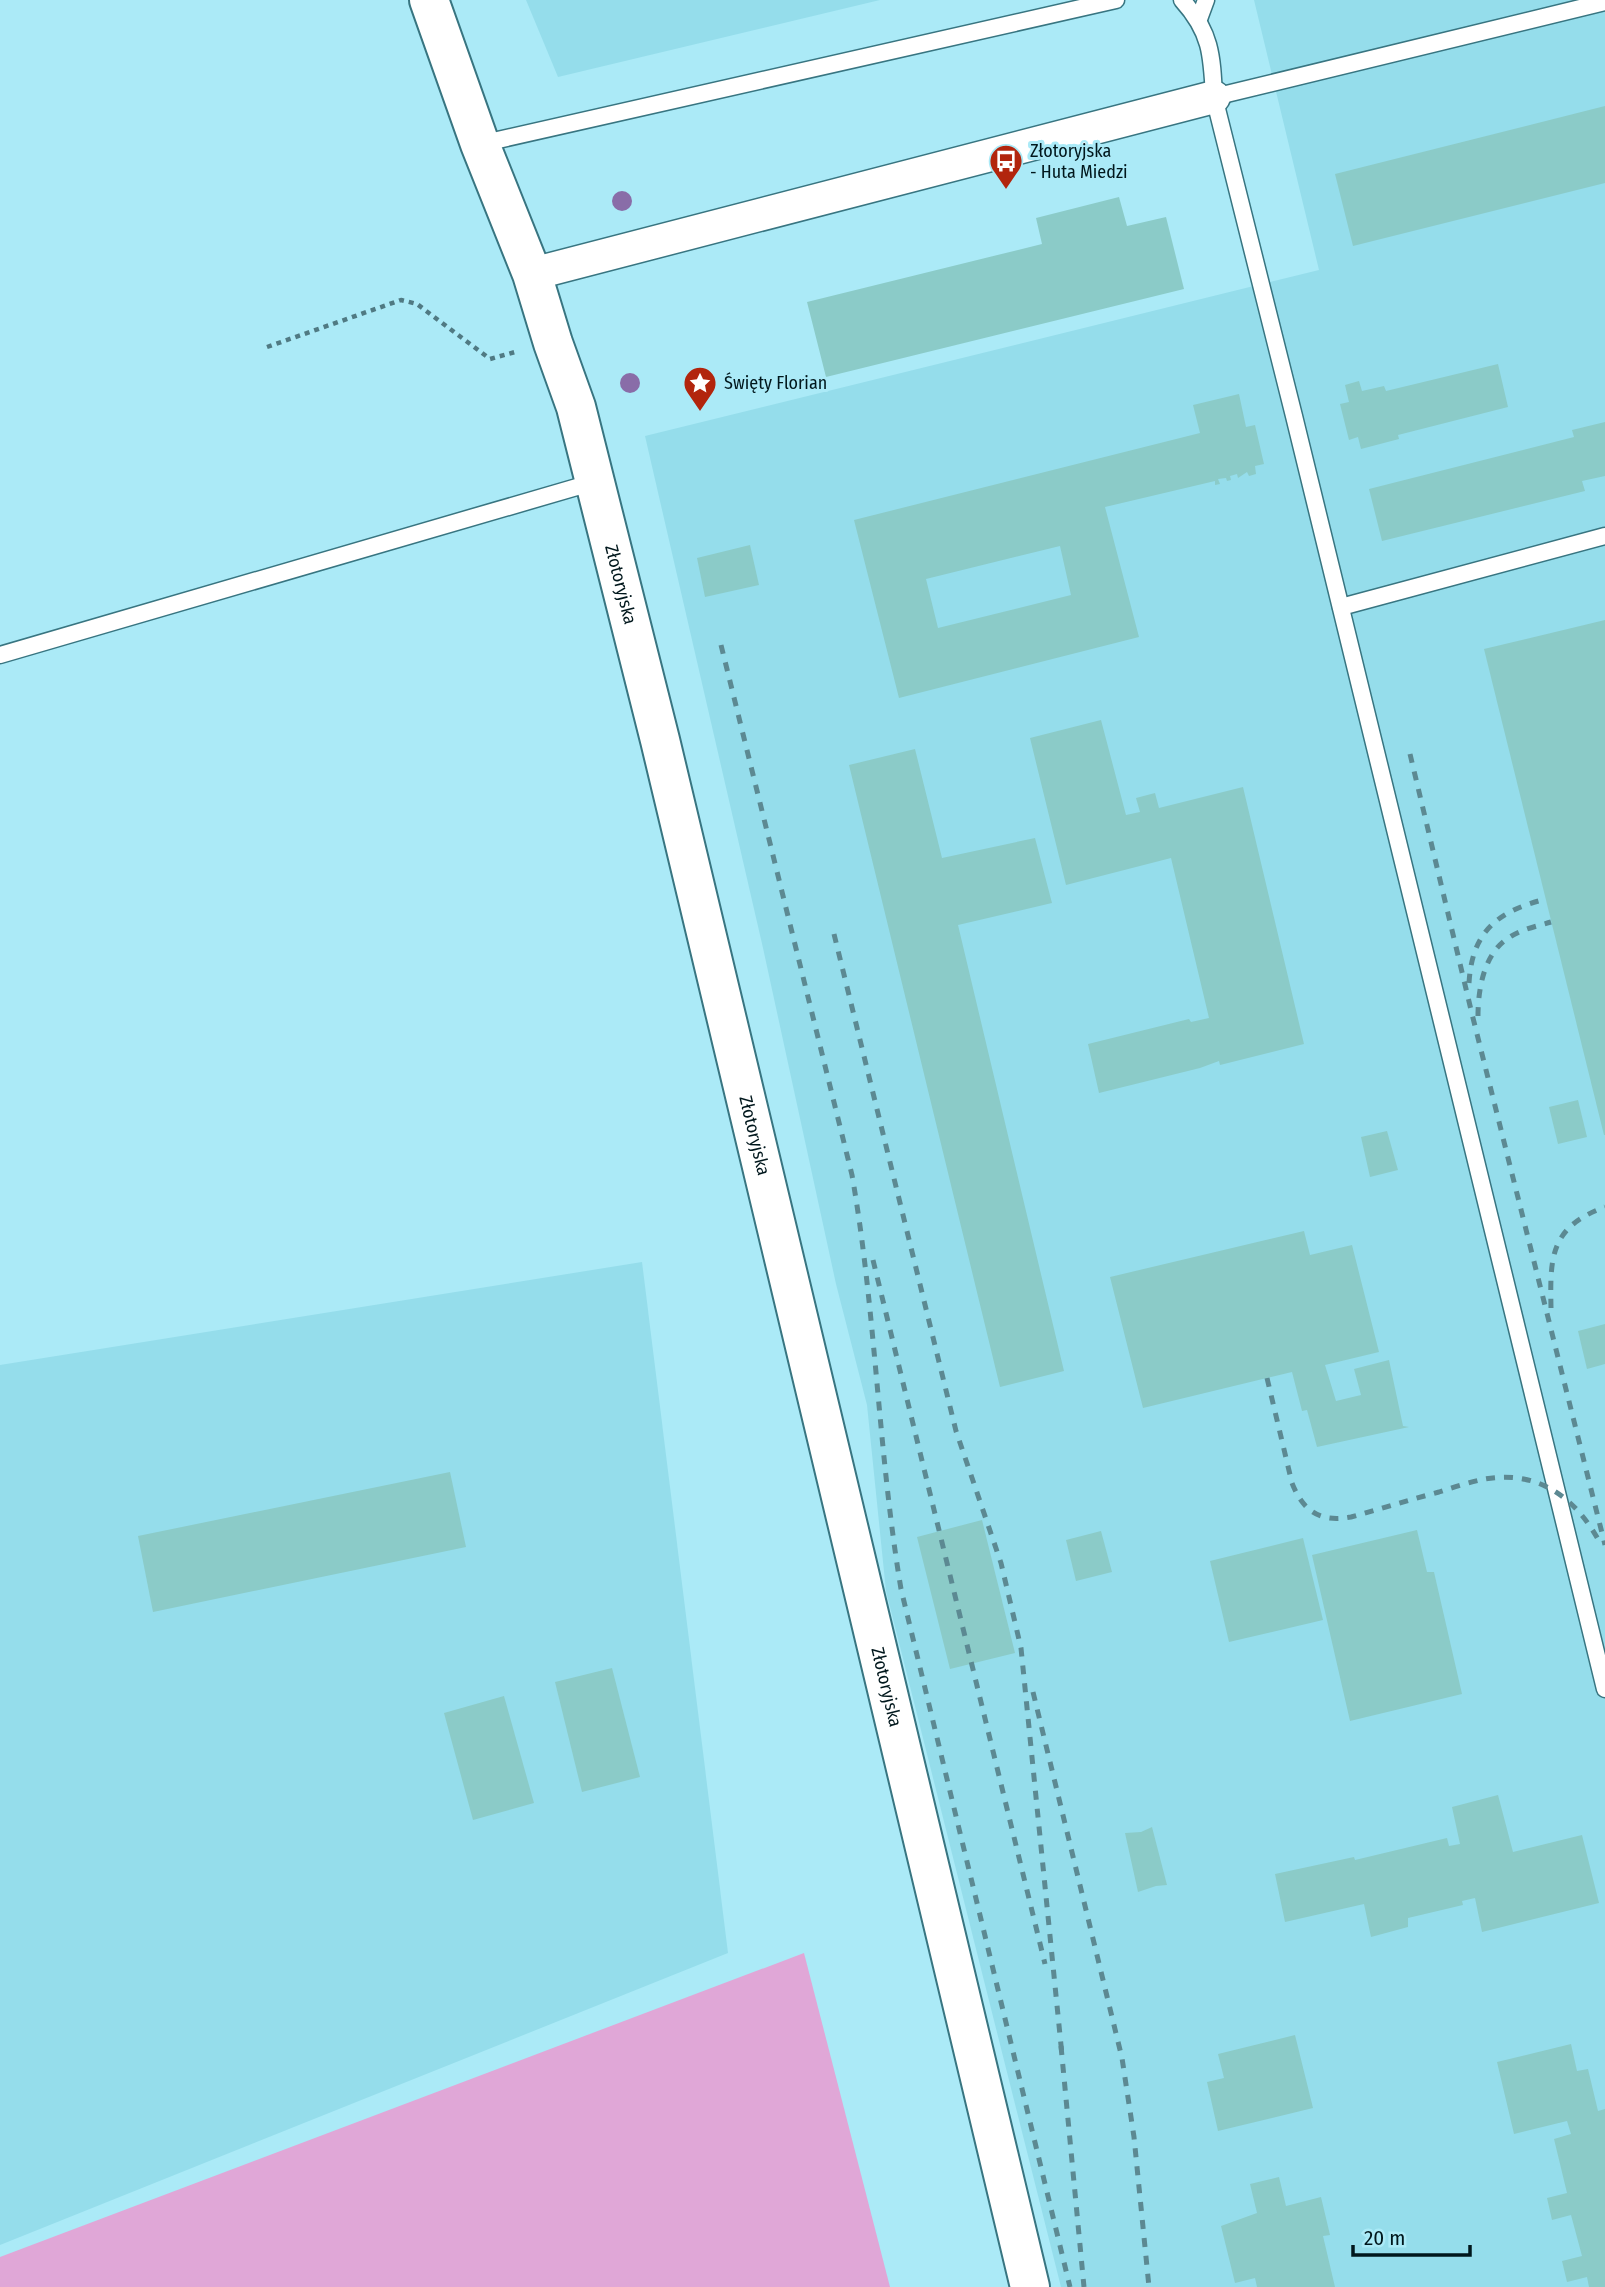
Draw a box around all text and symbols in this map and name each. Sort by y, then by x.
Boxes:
place label: Złotoryjska - Huta Miedzi [1030,140,1128,183]
bus stop icon: Złotoryjska - Huta Miedzi [987,142,1025,191]
place icon: Święty Florian [681,364,719,413]
place label: Święty Florian [724,372,827,394]
street label: Złotoryjska [600,542,641,627]
street label: Złotoryjska [734,1093,775,1178]
street label: Złotoryjska [866,1645,907,1729]
scale bar [1353,2214,1470,2258]
text: 20 m [1364,2225,1405,2251]

